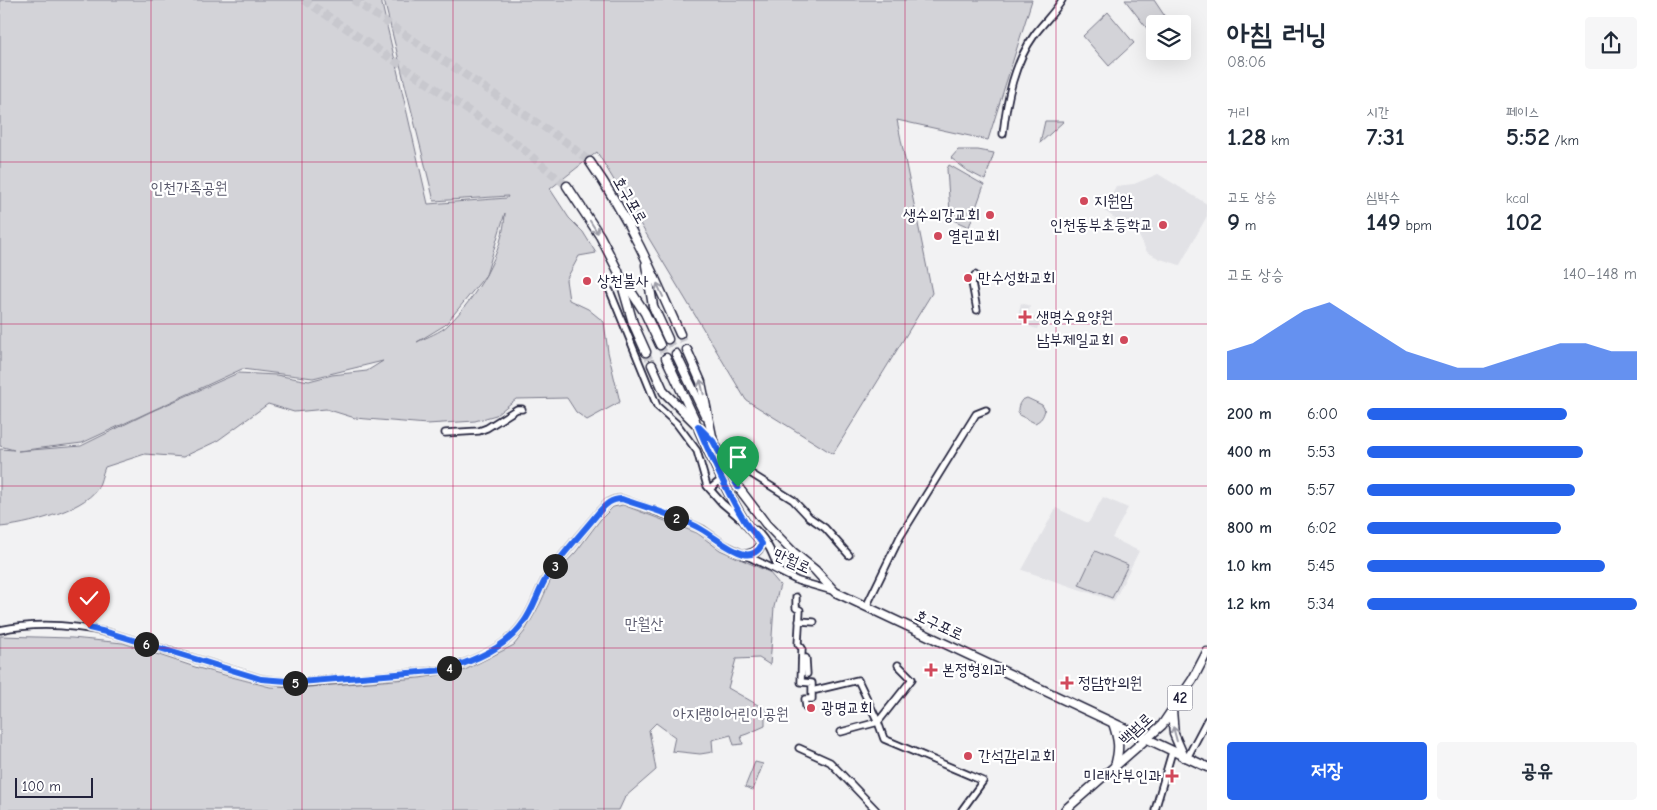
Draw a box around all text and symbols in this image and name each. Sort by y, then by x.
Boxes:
map controls [1146,15,1191,60]
button: layers [1146,15,1191,60]
button: share [1585,17,1637,69]
text: 아침 러닝 [1227,18,1327,50]
text: 08:06 [1227,53,1266,71]
text: 거리 [1227,104,1250,121]
text: 시간 [1366,104,1389,121]
text: 페이스 [1506,104,1539,121]
text: 1.28 [1227,122,1267,151]
text: 7:31 [1366,122,1405,151]
text: 5:52 [1506,122,1550,151]
text: km [1267,132,1290,149]
text: /km [1550,132,1579,149]
street label: 호구포로 [609,173,651,227]
park label: 인천가족공원 [150,179,228,197]
text: 고도 상승 [1227,189,1277,206]
text: 심박수 [1366,189,1400,206]
text: kcal [1506,190,1529,207]
place label: 지원암 [1094,192,1133,210]
marker: 지원암 [1078,195,1090,207]
place label: 생수의강교회 [903,206,980,224]
text: 9 [1227,207,1240,236]
text: 149 [1366,207,1401,236]
text: 102 [1506,207,1542,236]
marker: 생수의강교회 [984,209,996,221]
place label: 인천동부초등학교 [1050,216,1153,234]
text: m [1240,217,1256,234]
text: bpm [1401,217,1432,234]
one-way arrow [589,219,599,233]
marker: 인천동부초등학교 [1157,219,1169,231]
place label: 열린교회 [948,227,1000,245]
marker: 열린교회 [932,230,944,242]
text: 140–148 m [1563,265,1637,283]
text: 고도 상승 [1227,266,1284,284]
place label: 만수성화교회 [978,269,1055,287]
place label: 상천불사 [597,272,649,290]
marker: 만수성화교회 [962,272,974,284]
marker: 상천불사 [581,275,593,287]
one-way arrow [655,283,665,298]
place label: 생명수요양원 [1036,308,1113,326]
marker: 생명수요양원 [1018,310,1032,324]
place label: 남부제일교회 [1037,331,1114,349]
marker: 남부제일교회 [1118,334,1130,346]
one-way arrow [697,379,706,395]
text: 200 m [1227,405,1272,423]
text: 6:00 [1307,405,1338,423]
pin [717,436,759,487]
icon: arrive [724,443,752,471]
text: 400 m [1227,443,1271,461]
text: 5:53 [1307,443,1335,461]
text: 600 m [1227,481,1272,499]
text: 5:57 [1307,481,1335,499]
pin: 2 [664,506,688,530]
text: 2 [673,510,680,527]
text: 800 m [1227,519,1272,537]
text: 6:02 [1307,519,1337,537]
street label: 만월로 [771,545,813,577]
pin: 3 [542,554,568,578]
text: 1.0 km [1227,557,1272,575]
text: 5:45 [1307,557,1335,575]
text: 3 [552,558,559,575]
pin [68,577,110,628]
icon: check [75,584,103,612]
text: 1.2 km [1227,595,1270,613]
text: 5:34 [1307,595,1334,613]
street label: 호구포로 [912,606,966,644]
park label: 만월산 [625,615,663,633]
pin: 6 [134,632,158,656]
text: 6 [143,636,150,653]
pin: 4 [436,656,462,680]
text: 4 [446,660,453,677]
place label: 본정형외과 [942,661,1007,679]
marker: 본정형외과 [924,663,938,677]
pin: 5 [282,670,308,696]
place label: 정담한의원 [1078,674,1142,692]
text: 5 [292,675,299,692]
marker: 정담한의원 [1060,676,1074,690]
road number: 42 [1168,686,1192,710]
place label: 광명교회 [821,699,873,717]
marker: 광명교회 [805,702,817,714]
park label: 아지랭이어린이공원 [673,705,789,723]
street label: 백범로 [1116,709,1156,749]
one-way arrow [1170,727,1179,743]
button: 저장 [1227,742,1427,800]
button: 공유 [1437,742,1637,800]
place label: 간석감리교회 [978,747,1055,765]
marker: 간석감리교회 [962,750,974,762]
place label: 미래산부인과 [1084,767,1161,785]
marker: 미래산부인과 [1165,769,1179,783]
scale bar [15,775,92,798]
text: 100 m [22,778,61,795]

